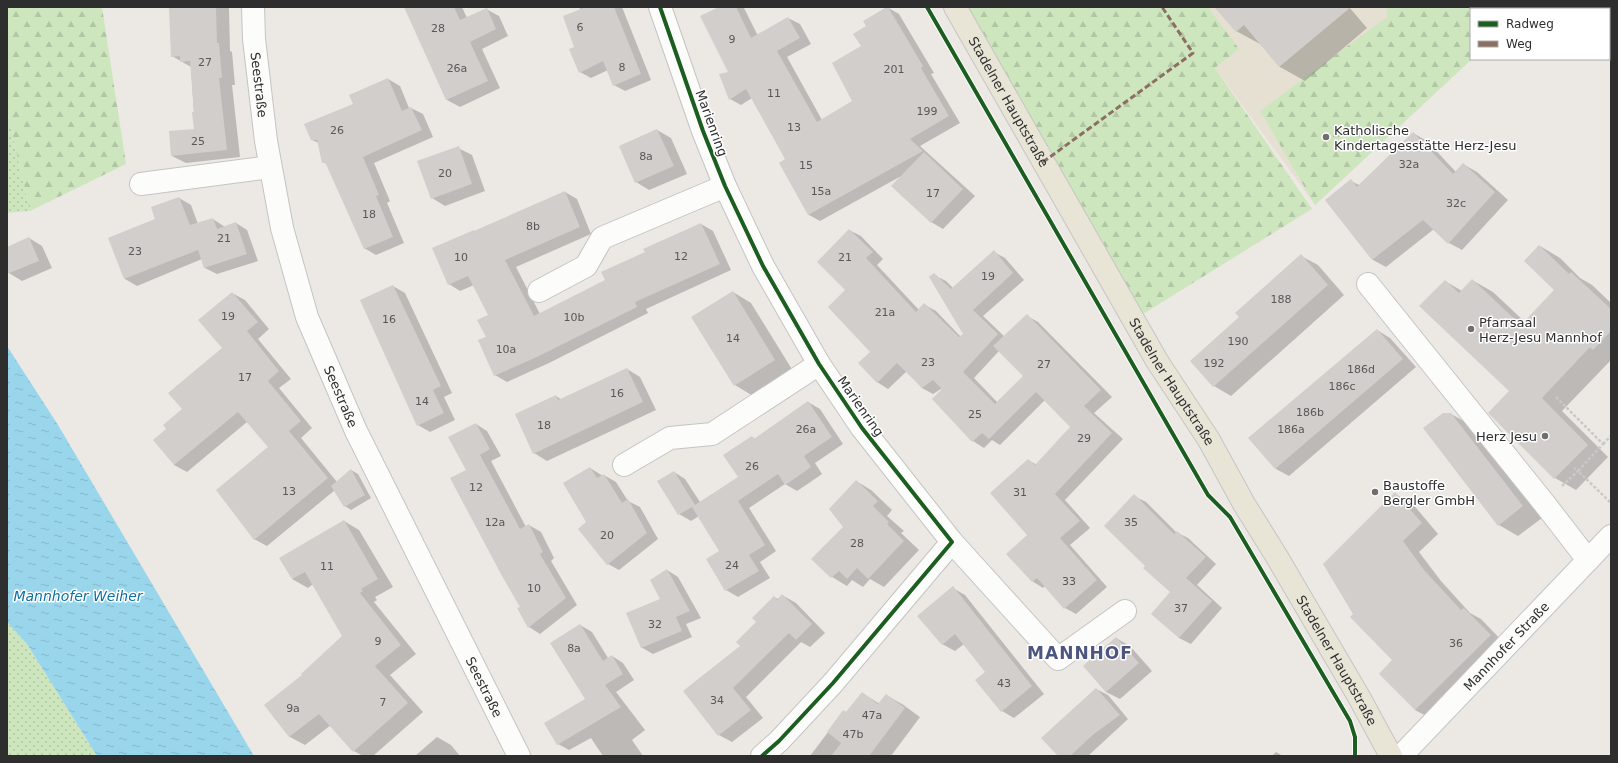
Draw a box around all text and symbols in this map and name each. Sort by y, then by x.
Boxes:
legend [1470,8,1610,60]
text: Radweg [1506,17,1554,31]
house number: 6 [577,21,584,34]
house number: 28 [431,22,445,35]
house number: 9 [729,33,736,46]
street label: Stadelner Hauptstraße [965,34,1052,170]
text: Weg [1506,37,1532,51]
street label: Seestraße [248,51,270,118]
house number: 27 [198,56,212,69]
house number: 8 [619,61,626,74]
house number: 26a [447,62,467,75]
house number: 201 [884,63,905,76]
house number: 11 [767,87,781,100]
street label: Marienring [693,88,731,159]
house number: 199 [917,105,938,118]
house number: 13 [787,121,801,134]
place label: Katholische Kindertagesstätte Herz-Jesu [1334,123,1516,153]
house number: 26 [330,124,344,137]
marker: Katholische Kindertagesstätte Herz-Jesu [1321,132,1331,142]
house number: 25 [191,135,205,148]
house number: 8a [639,150,653,163]
house number: 32a [1399,158,1419,171]
house number: 15 [799,159,813,172]
house number: 20 [438,167,452,180]
house number: 15a [811,185,831,198]
house number: 17 [926,187,940,200]
house number: 32c [1446,197,1466,210]
house number: 18 [362,208,376,221]
house number: 8b [526,220,540,233]
house number: 21 [217,232,231,245]
house number: 23 [128,245,142,258]
house number: 12 [674,250,688,263]
house number: 10 [454,251,468,264]
house number: 21 [838,251,852,264]
house number: 19 [981,270,995,283]
house number: 188 [1271,293,1292,306]
house number: 21a [875,306,895,319]
house number: 19 [221,310,235,323]
house number: 10b [564,311,585,324]
house number: 16 [382,313,396,326]
street label: Stadelner Hauptstraße [1126,315,1217,448]
place label: Pfarrsaal Herz-Jesu Mannhof [1479,315,1602,345]
marker: Pfarrsaal Herz-Jesu Mannhof [1466,324,1476,334]
house number: 14 [726,332,740,345]
house number: 190 [1228,335,1249,348]
house number: 10a [496,343,516,356]
house number: 23 [921,356,935,369]
house number: 192 [1204,357,1225,370]
house number: 27 [1037,358,1051,371]
street label: Seestraße [321,363,361,430]
house number: 186d [1347,363,1375,376]
house number: 17 [238,371,252,384]
street label: Marienring [834,373,887,439]
house number: 186c [1328,380,1356,393]
house number: 16 [610,387,624,400]
house number: 14 [415,395,429,408]
house number: 186b [1296,406,1324,419]
house number: 25 [968,408,982,421]
house number: 18 [537,419,551,432]
house number: 26a [796,423,816,436]
house number: 186a [1277,423,1305,436]
place label: Herz Jesu [1476,429,1537,444]
marker: Herz Jesu [1540,431,1550,441]
house number: 29 [1077,432,1091,445]
house number: 26 [745,460,759,473]
place label: Baustoffe Bergler GmbH [1383,478,1475,508]
house number: 12 [469,481,483,494]
house number: 13 [282,485,296,498]
house number: 31 [1013,486,1027,499]
marker: Baustoffe Bergler GmbH [1370,487,1380,497]
house number: 12a [485,516,505,529]
house number: 35 [1124,516,1138,529]
house number: 20 [600,529,614,542]
house number: 28 [850,537,864,550]
house number: 24 [725,559,739,572]
house number: 11 [320,560,334,573]
house number: 33 [1062,575,1076,588]
house number: 10 [527,582,541,595]
water label: Mannhofer Weiher [13,588,144,604]
street label: Stadelner Hauptstraße [1293,593,1380,728]
street label: Mannhofer Straße [1461,599,1552,694]
house number: 37 [1174,602,1188,615]
house number: 32 [648,618,662,631]
house number: 9 [375,635,382,648]
house number: 36 [1449,637,1463,650]
house number: 8a [567,642,581,655]
district label: MANNHOF [1027,643,1133,663]
street label: Seestraße [462,654,505,720]
house number: 43 [997,677,1011,690]
house number: 34 [710,694,724,707]
house number: 7 [380,696,387,709]
house number: 9a [286,702,300,715]
house number: 47a [862,709,882,722]
house number: 47b [843,728,864,741]

